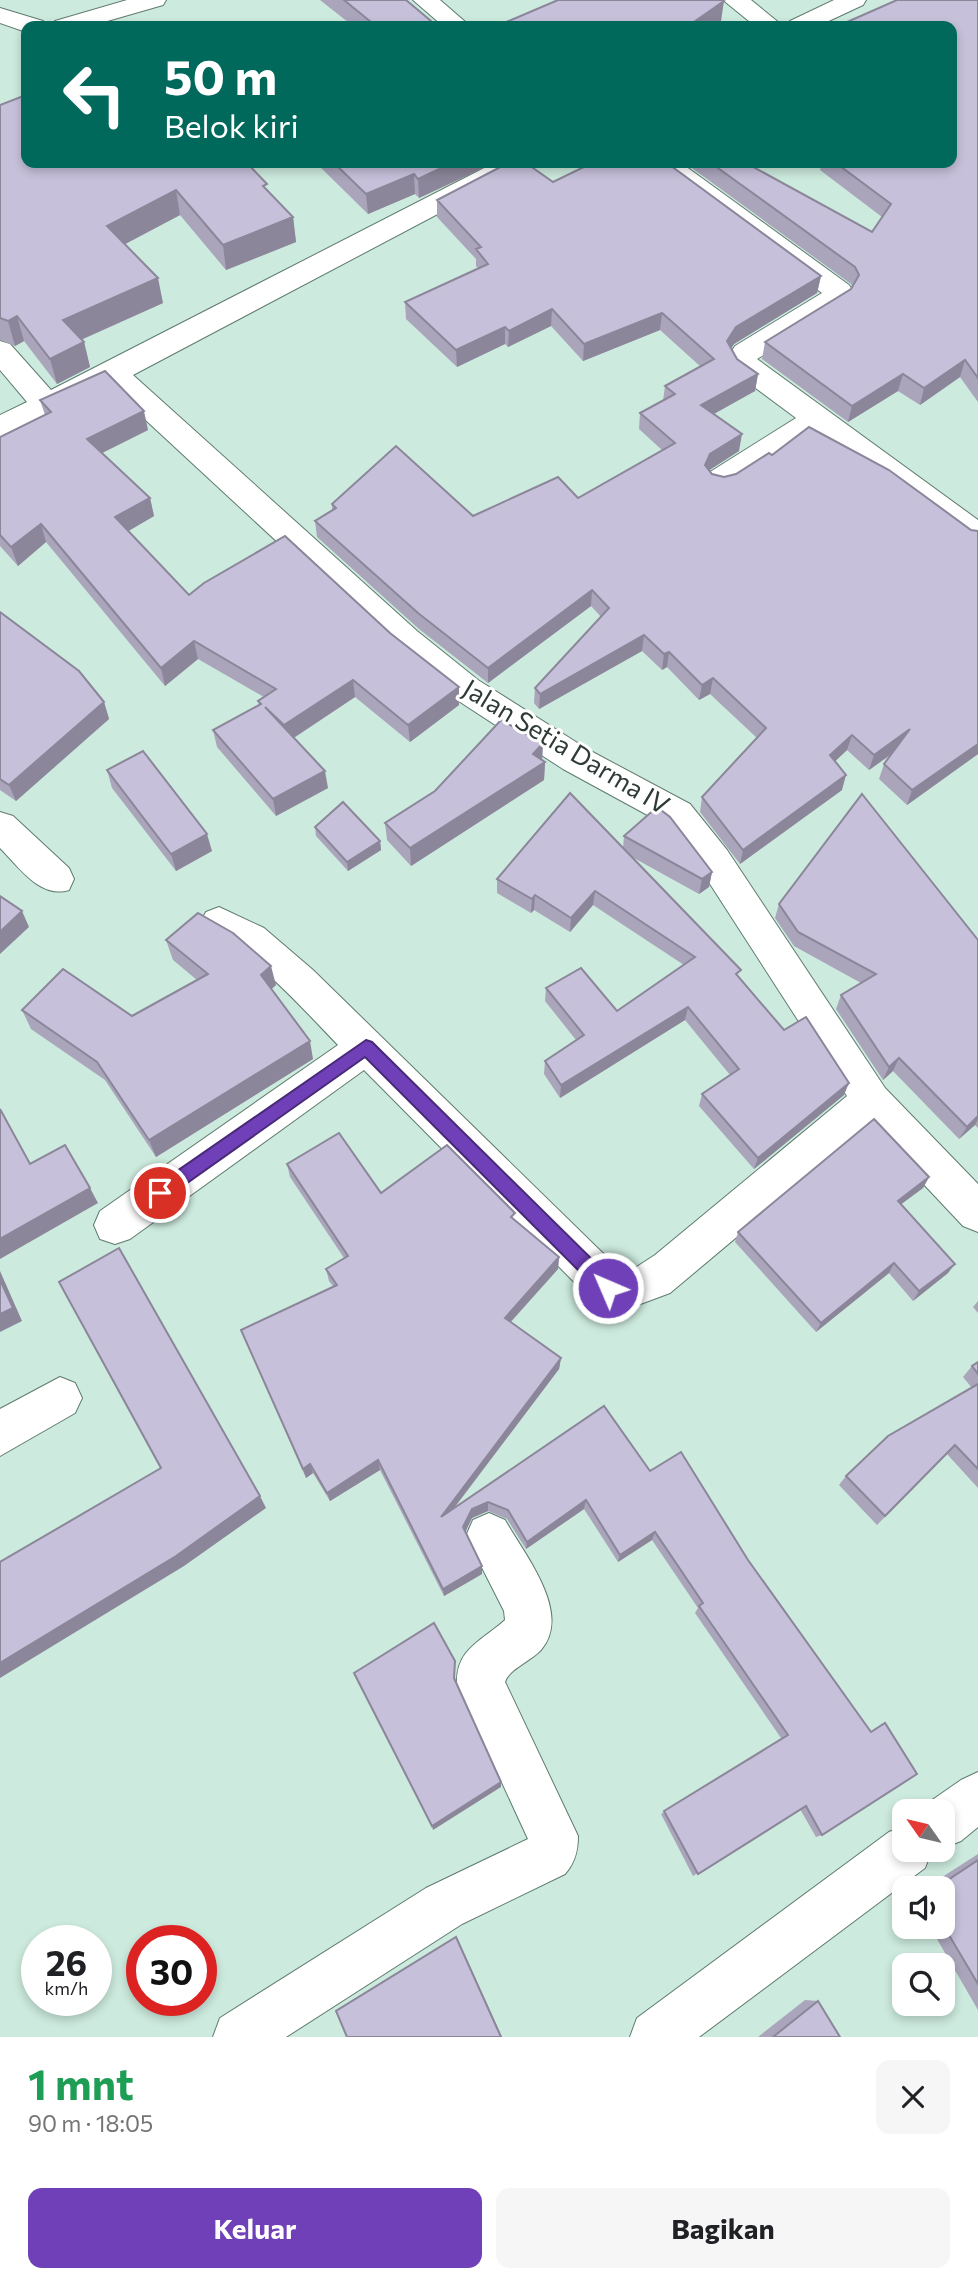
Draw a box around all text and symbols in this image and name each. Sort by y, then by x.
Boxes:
text: 50 m [164,45,277,105]
icon: left [49,49,140,140]
text: Belok kiri [164,105,299,145]
street label: Jalan Setia Darma IV [458,672,676,820]
pin [130,1163,190,1223]
icon: arrive [141,1174,179,1212]
position arrow [571,1251,645,1325]
north arrow [892,1799,956,1862]
map controls [892,1799,955,2016]
button: sound [892,1876,955,1939]
speed limit sign: 30 [126,1925,217,2016]
text: 26 [46,1940,87,1983]
button: search [892,1953,955,2016]
text: km/h [45,1977,88,1999]
text: 1 mnt [28,2057,134,2109]
button: close [876,2060,950,2134]
text: 90 m · 18:05 [28,2109,153,2137]
button: Keluar [28,2188,482,2268]
button: Bagikan [496,2188,950,2268]

